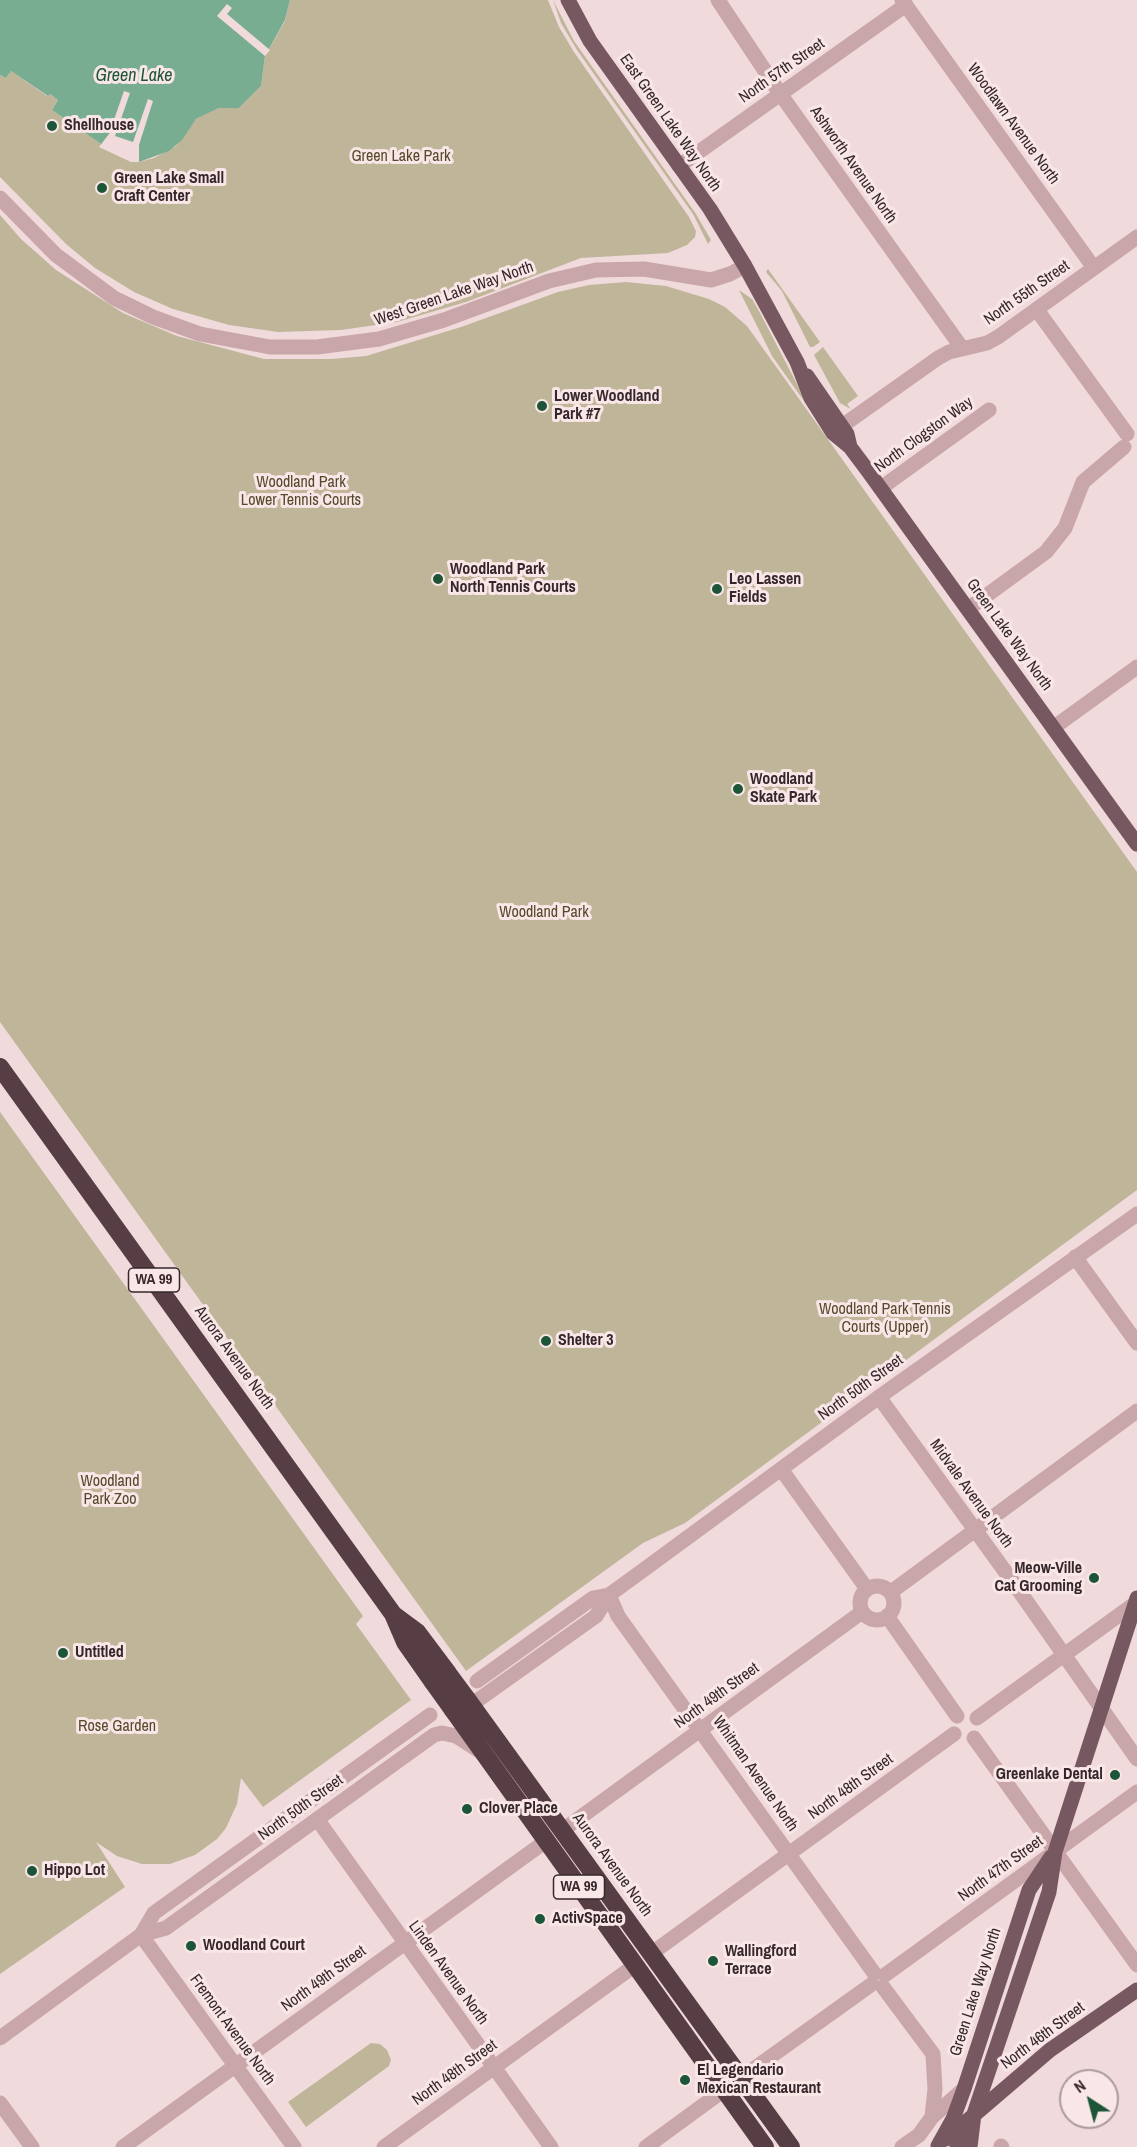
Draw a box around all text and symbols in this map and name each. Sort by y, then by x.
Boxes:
street label: North 57th Street [736,34,828,108]
street label: East Green Lake Way North [615,50,725,196]
street label: Woodlawn Avenue North [963,60,1063,188]
water label: Green Lake [95,65,173,87]
street label: Ashworth Avenue North [805,103,901,227]
place label: Shellhouse [64,116,134,136]
marker: Shellhouse [45,119,59,133]
park label: Green Lake Park [351,147,451,167]
place label: Green Lake Small Craft Center [114,169,224,207]
marker: Green Lake Small Craft Center [95,181,109,195]
street label: North 55th Street [981,256,1073,330]
street label: West Green Lake Way North [372,258,536,330]
place label: Lower Woodland Park #7 [554,387,659,425]
street label: North Clogston Way [871,393,977,477]
marker: Lower Woodland Park #7 [535,399,549,413]
park label: Woodland Park Lower Tennis Courts [241,473,361,511]
place label: Woodland Park North Tennis Courts [450,560,576,598]
place label: Leo Lassen Fields [729,570,801,608]
marker: Woodland Park North Tennis Courts [431,572,445,586]
street label: Green Lake Way North [962,575,1056,695]
marker: Leo Lassen Fields [710,582,724,596]
place label: Woodland Skate Park [750,770,817,808]
marker: Woodland Skate Park [731,782,745,796]
park label: Woodland Park [499,903,589,923]
road number: WA 99 [128,1268,180,1292]
park label: Woodland Park Tennis Courts (Upper) [819,1300,951,1338]
street label: Aurora Avenue North [190,1303,278,1413]
place label: Shelter 3 [558,1331,613,1351]
marker: Shelter 3 [539,1334,553,1348]
street label: North 50th Street [815,1351,907,1425]
street label: Midvale Avenue North [925,1436,1017,1552]
park label: Woodland Park Zoo [81,1472,139,1510]
place label: Meow-Ville Cat Grooming [995,1559,1082,1597]
marker: Meow-Ville Cat Grooming [1087,1571,1101,1585]
place label: Untitled [75,1643,124,1663]
marker: Untitled [56,1646,70,1660]
street label: North 49th Street [671,1659,763,1733]
street label: Whitman Avenue North [708,1713,802,1835]
park label: Rose Garden [78,1717,156,1737]
street label: North 48th Street [805,1750,897,1824]
place label: Greenlake Dental [996,1765,1103,1785]
marker: Greenlake Dental [1108,1768,1122,1782]
street label: North 50th Street [255,1771,347,1845]
place label: Clover Place [479,1799,558,1819]
marker: Clover Place [460,1802,474,1816]
street label: Aurora Avenue North [568,1810,656,1920]
street label: North 47th Street [955,1832,1047,1906]
place label: Hippo Lot [44,1861,105,1881]
marker: Hippo Lot [25,1864,39,1878]
road number: WA 99 [554,1875,604,1899]
place label: ActivSpace [552,1909,623,1929]
marker: ActivSpace [533,1912,547,1926]
street label: Linden Avenue North [404,1917,492,2029]
street label: Green Lake Way North [946,1925,1006,2059]
place label: Woodland Court [203,1936,305,1956]
marker: Woodland Court [184,1939,198,1953]
street label: North 49th Street [278,1942,370,2016]
place label: Wallingford Terrace [725,1942,797,1980]
marker: Wallingford Terrace [706,1954,720,1968]
street label: Fremont Avenue North [185,1971,279,2089]
street label: North 46th Street [997,1998,1089,2074]
street label: North 48th Street [409,2036,501,2110]
place label: El Legendario Mexican Restaurant [697,2061,821,2099]
north arrow [1059,2069,1119,2129]
marker: El Legendario Mexican Restaurant [678,2073,692,2087]
text: N [1069,2074,1090,2098]

